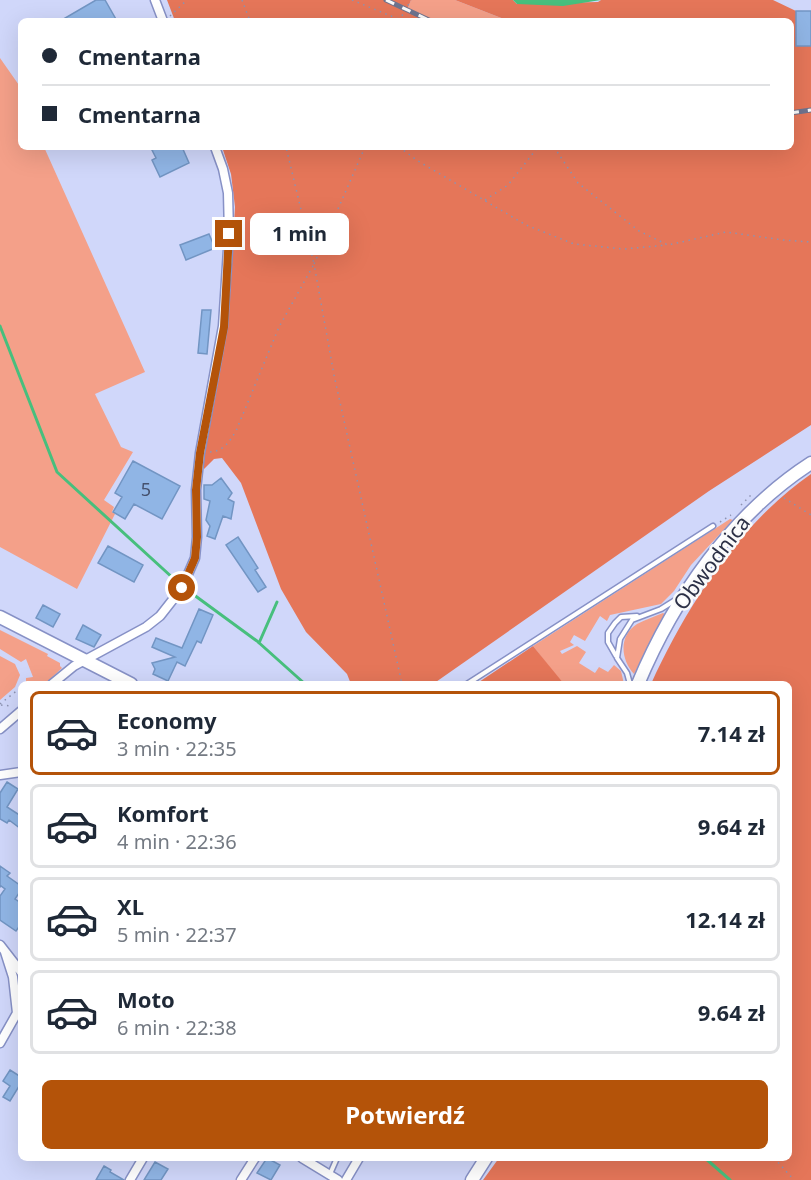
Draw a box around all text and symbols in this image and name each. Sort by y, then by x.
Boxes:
text: Cmentarna [78,41,201,71]
text: Cmentarna [78,99,201,129]
callout: 1 min [250,213,349,255]
route end [215,220,242,247]
text: 1 min [272,220,327,247]
house number: 5 [141,477,151,501]
street label: Obwodnica [667,510,756,615]
route start [168,574,195,601]
text: Economy [117,705,216,735]
icon: car [45,706,99,760]
text: 7.14 zł [698,718,765,748]
text: 3 min · 22:35 [117,735,237,762]
text: Komfort [117,798,208,828]
icon: car [45,799,99,853]
text: 9.64 zł [698,811,765,841]
text: 4 min · 22:36 [117,828,237,855]
text: XL [117,891,144,921]
icon: car [45,892,99,946]
text: 12.14 zł [685,904,765,934]
text: 5 min · 22:37 [117,921,237,948]
text: Moto [117,984,175,1014]
icon: car [45,985,99,1039]
text: 9.64 zł [698,997,765,1027]
text: 6 min · 22:38 [117,1014,237,1041]
button: Potwierdź [42,1080,768,1149]

